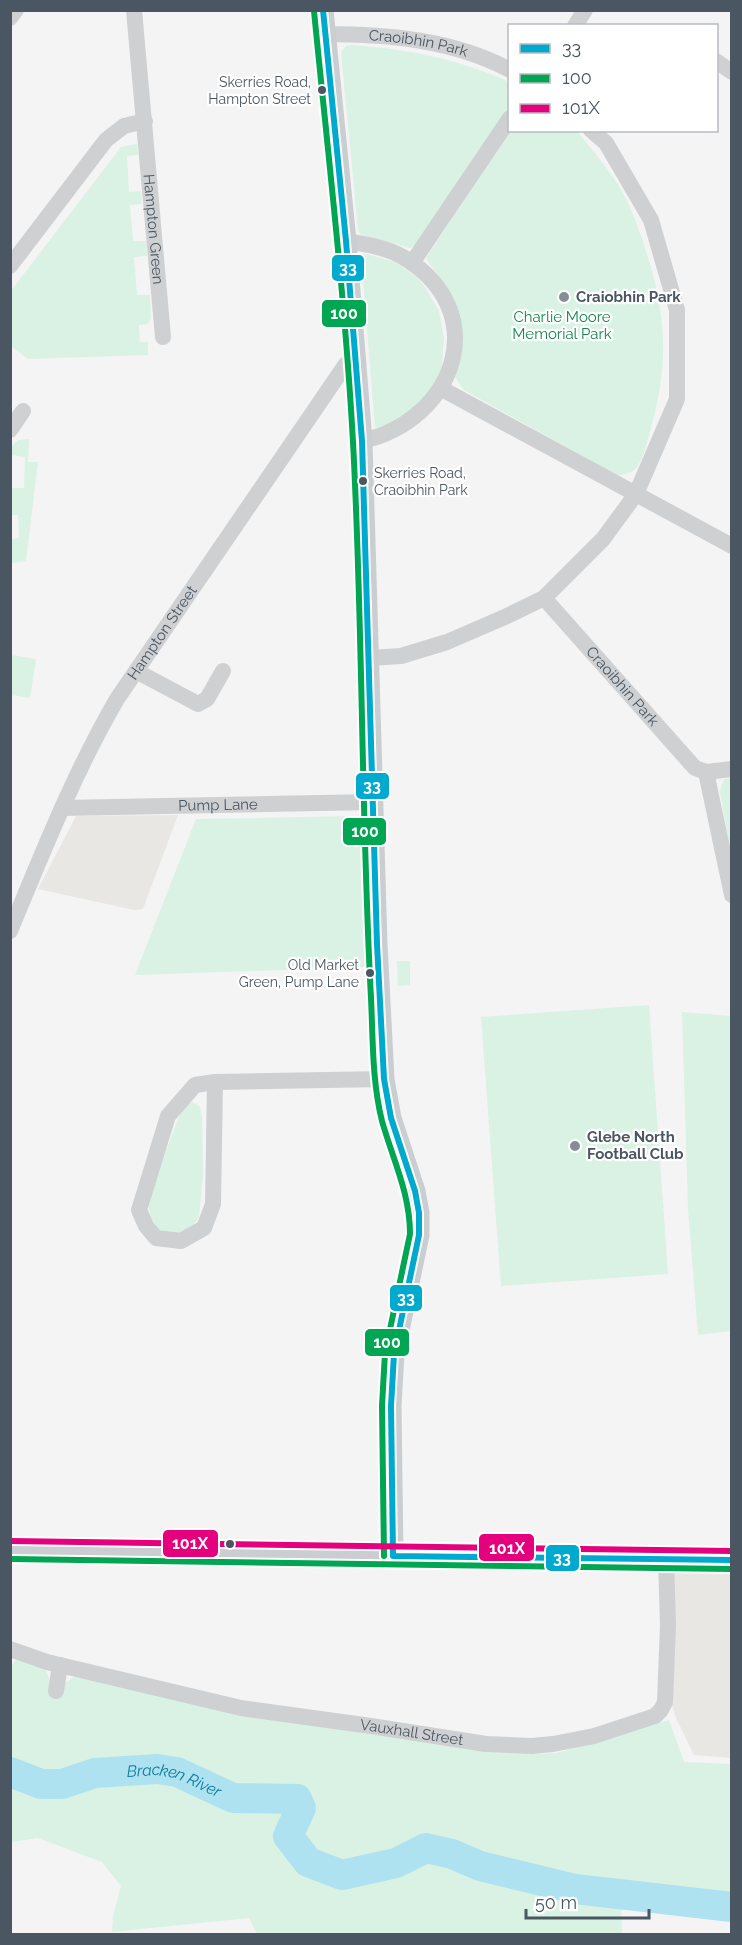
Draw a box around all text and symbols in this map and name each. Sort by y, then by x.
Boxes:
legend [508,24,718,132]
street label: Craoibhin Park [368,26,470,61]
text: 33 [562,37,581,58]
text: 100 [562,67,592,88]
place label: Skerries Road, Hampton Street [208,74,311,107]
marker: Skerries Road, Hampton Street [316,84,328,96]
text: 101X [562,97,600,118]
street label: Hampton Green [140,173,167,285]
line badge: 33 [331,254,365,282]
text: 33 [339,259,357,278]
place label: Craiobhin Park [576,288,681,306]
marker: Craiobhin Park [557,290,571,304]
line badge: 100 [321,299,367,328]
text: 100 [330,304,358,323]
park label: Charlie Moore Memorial Park [512,308,612,343]
place label: Skerries Road, Craoibhin Park [374,465,468,498]
marker: Skerries Road, Craoibhin Park [357,475,369,487]
street label: Hampton Street [124,582,201,683]
street label: Craoibhin Park [582,643,662,730]
line badge: 33 [355,772,390,800]
text: 33 [363,777,381,796]
street label: Pump Lane [178,795,258,815]
line badge: 100 [342,817,387,846]
text: 100 [351,822,379,841]
place label: Old Market Green, Pump Lane [239,957,359,990]
marker: Old Market Green, Pump Lane [364,967,376,979]
place label: Glebe North Football Club [587,1128,684,1163]
marker: Glebe North Football Club [568,1139,582,1153]
line badge: 33 [389,1284,423,1312]
text: 33 [397,1289,415,1308]
line badge: 100 [364,1328,410,1357]
text: 100 [373,1333,401,1352]
line badge: 101X [162,1529,219,1558]
line badge: 101X [478,1533,535,1562]
text: 101X [172,1534,209,1553]
unlabelled marker [224,1538,236,1550]
text: 101X [489,1539,526,1558]
line badge: 33 [545,1544,580,1572]
text: 33 [553,1549,571,1568]
street label: Vauxhall Street [359,1716,465,1749]
water label: Bracken River [126,1760,225,1801]
scale bar [526,1882,649,1920]
text: 50 m [535,1892,577,1913]

